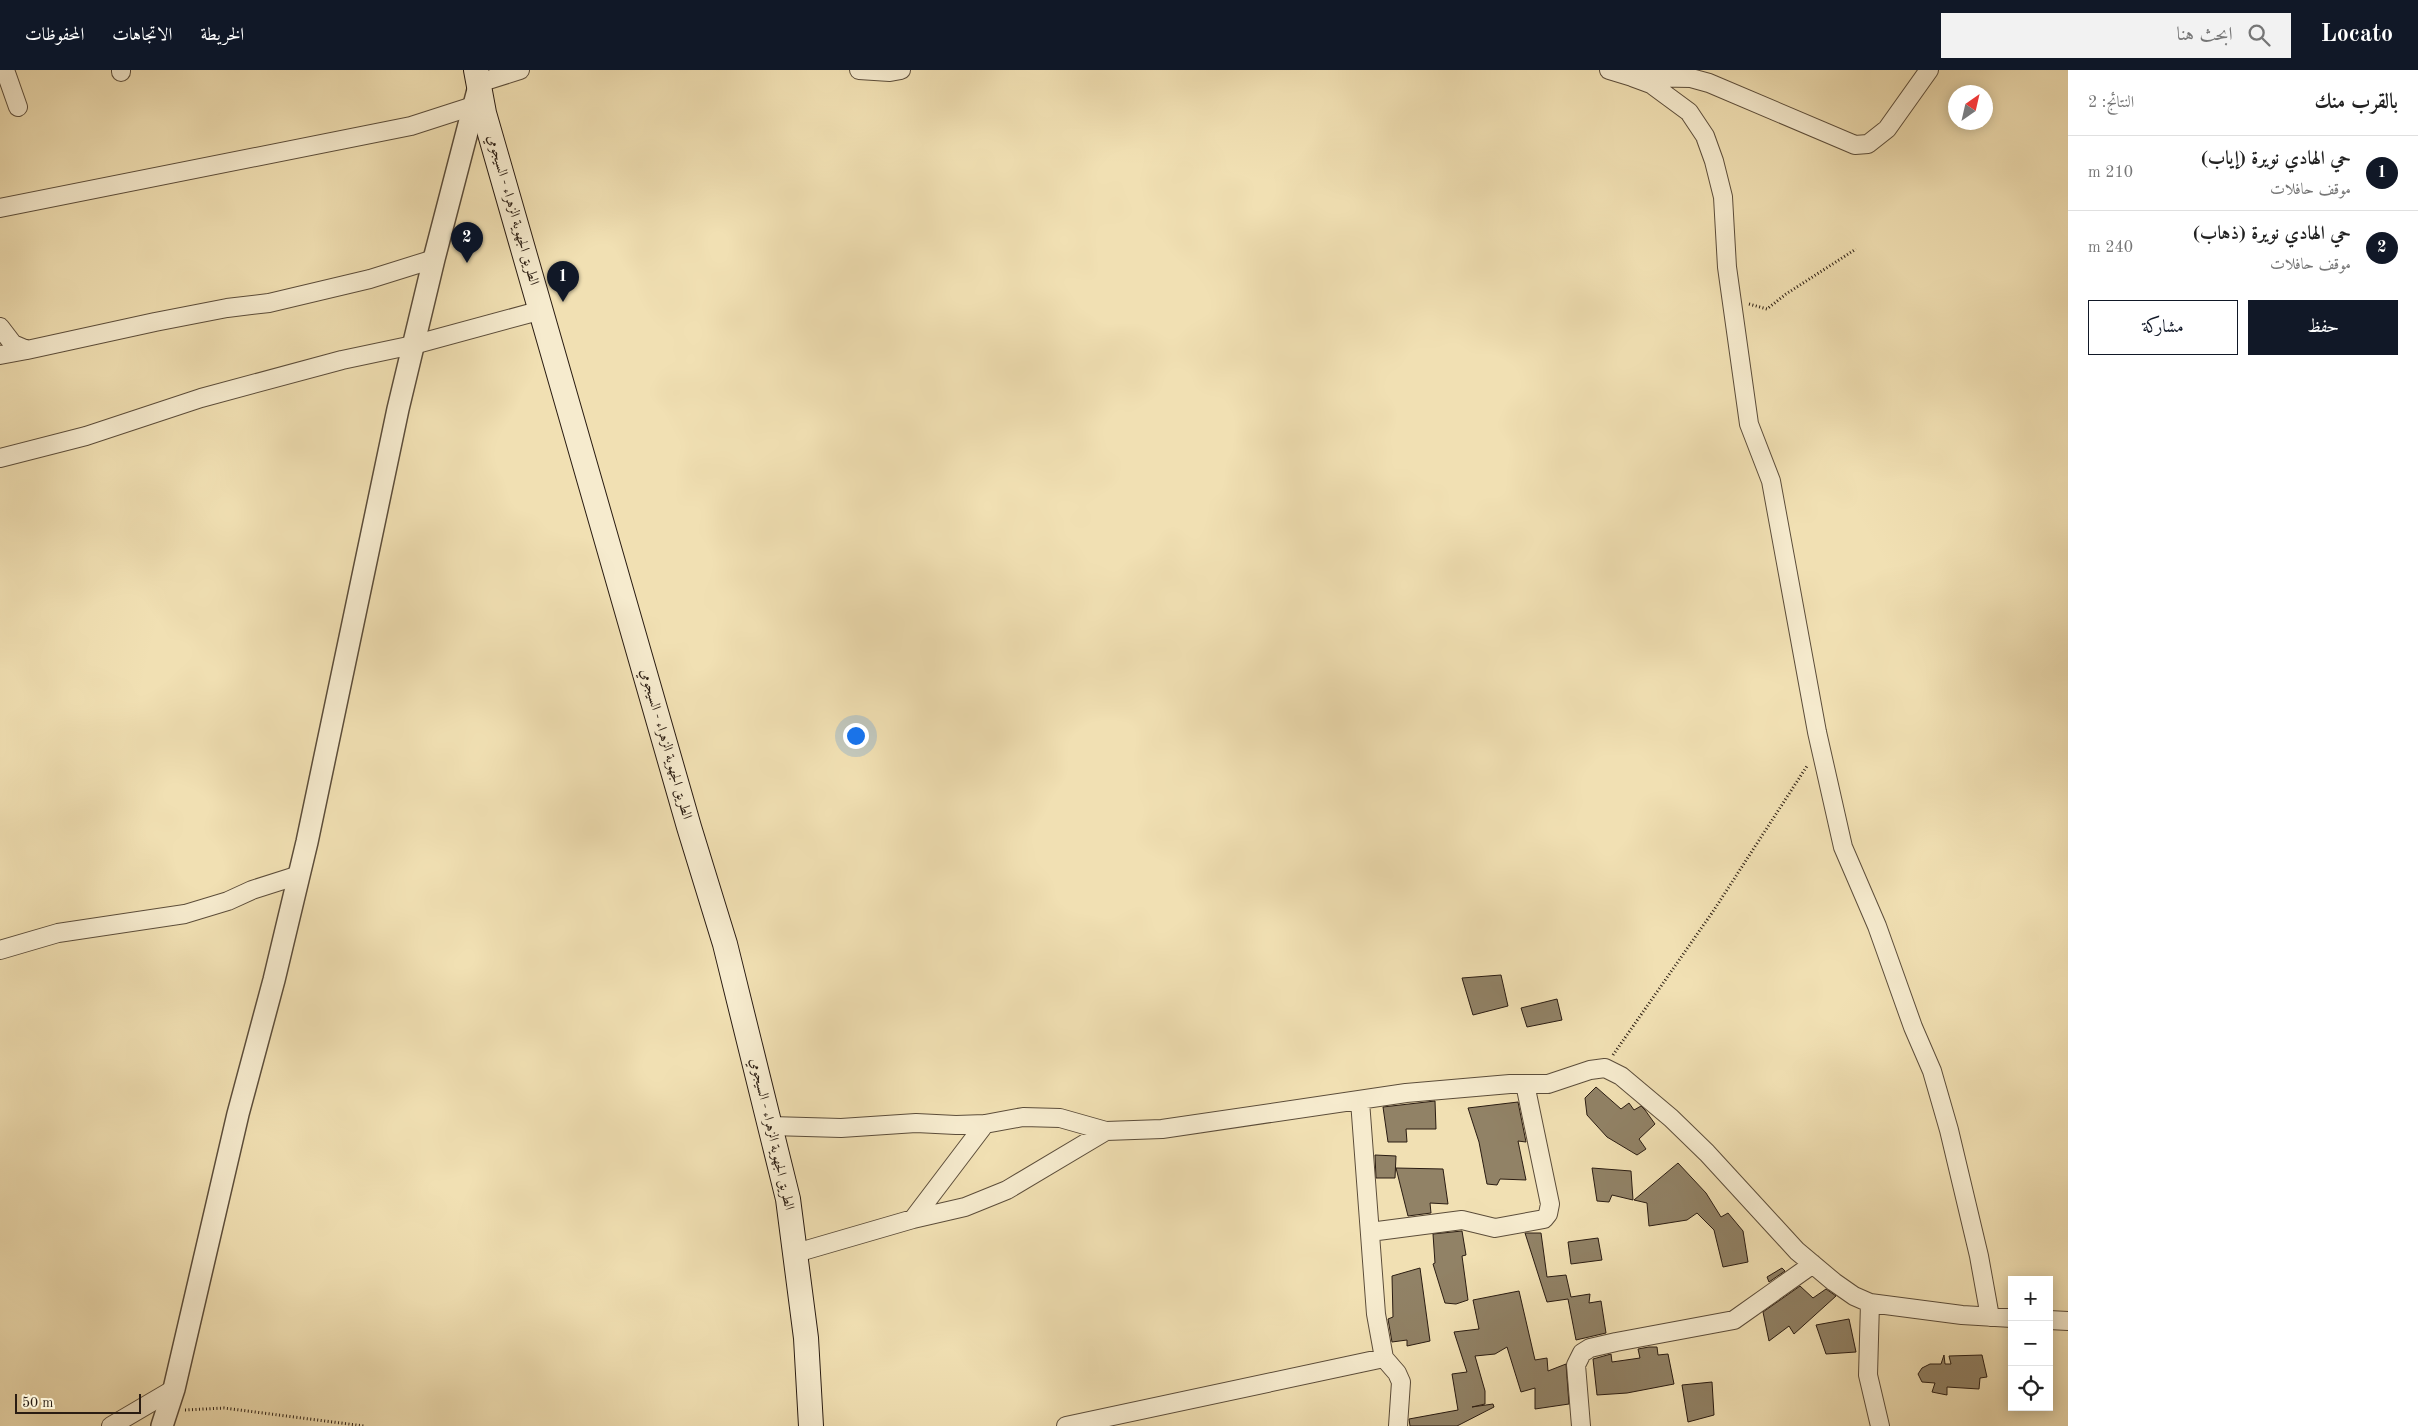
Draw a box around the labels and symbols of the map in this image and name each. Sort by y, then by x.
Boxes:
north arrow [1948,85,1993,130]
street label: الطريق الجهوية الزهراء - السيجومي [481,133,542,288]
pin: 2 [451,222,483,263]
pin: 1 [547,261,579,302]
street label: الطريق الجهوية الزهراء - السيجومي [634,667,695,822]
your location [843,723,869,749]
street label: الطريق الجهوية الزهراء - السيجومي [744,1056,797,1212]
scale bar [15,1391,141,1414]

